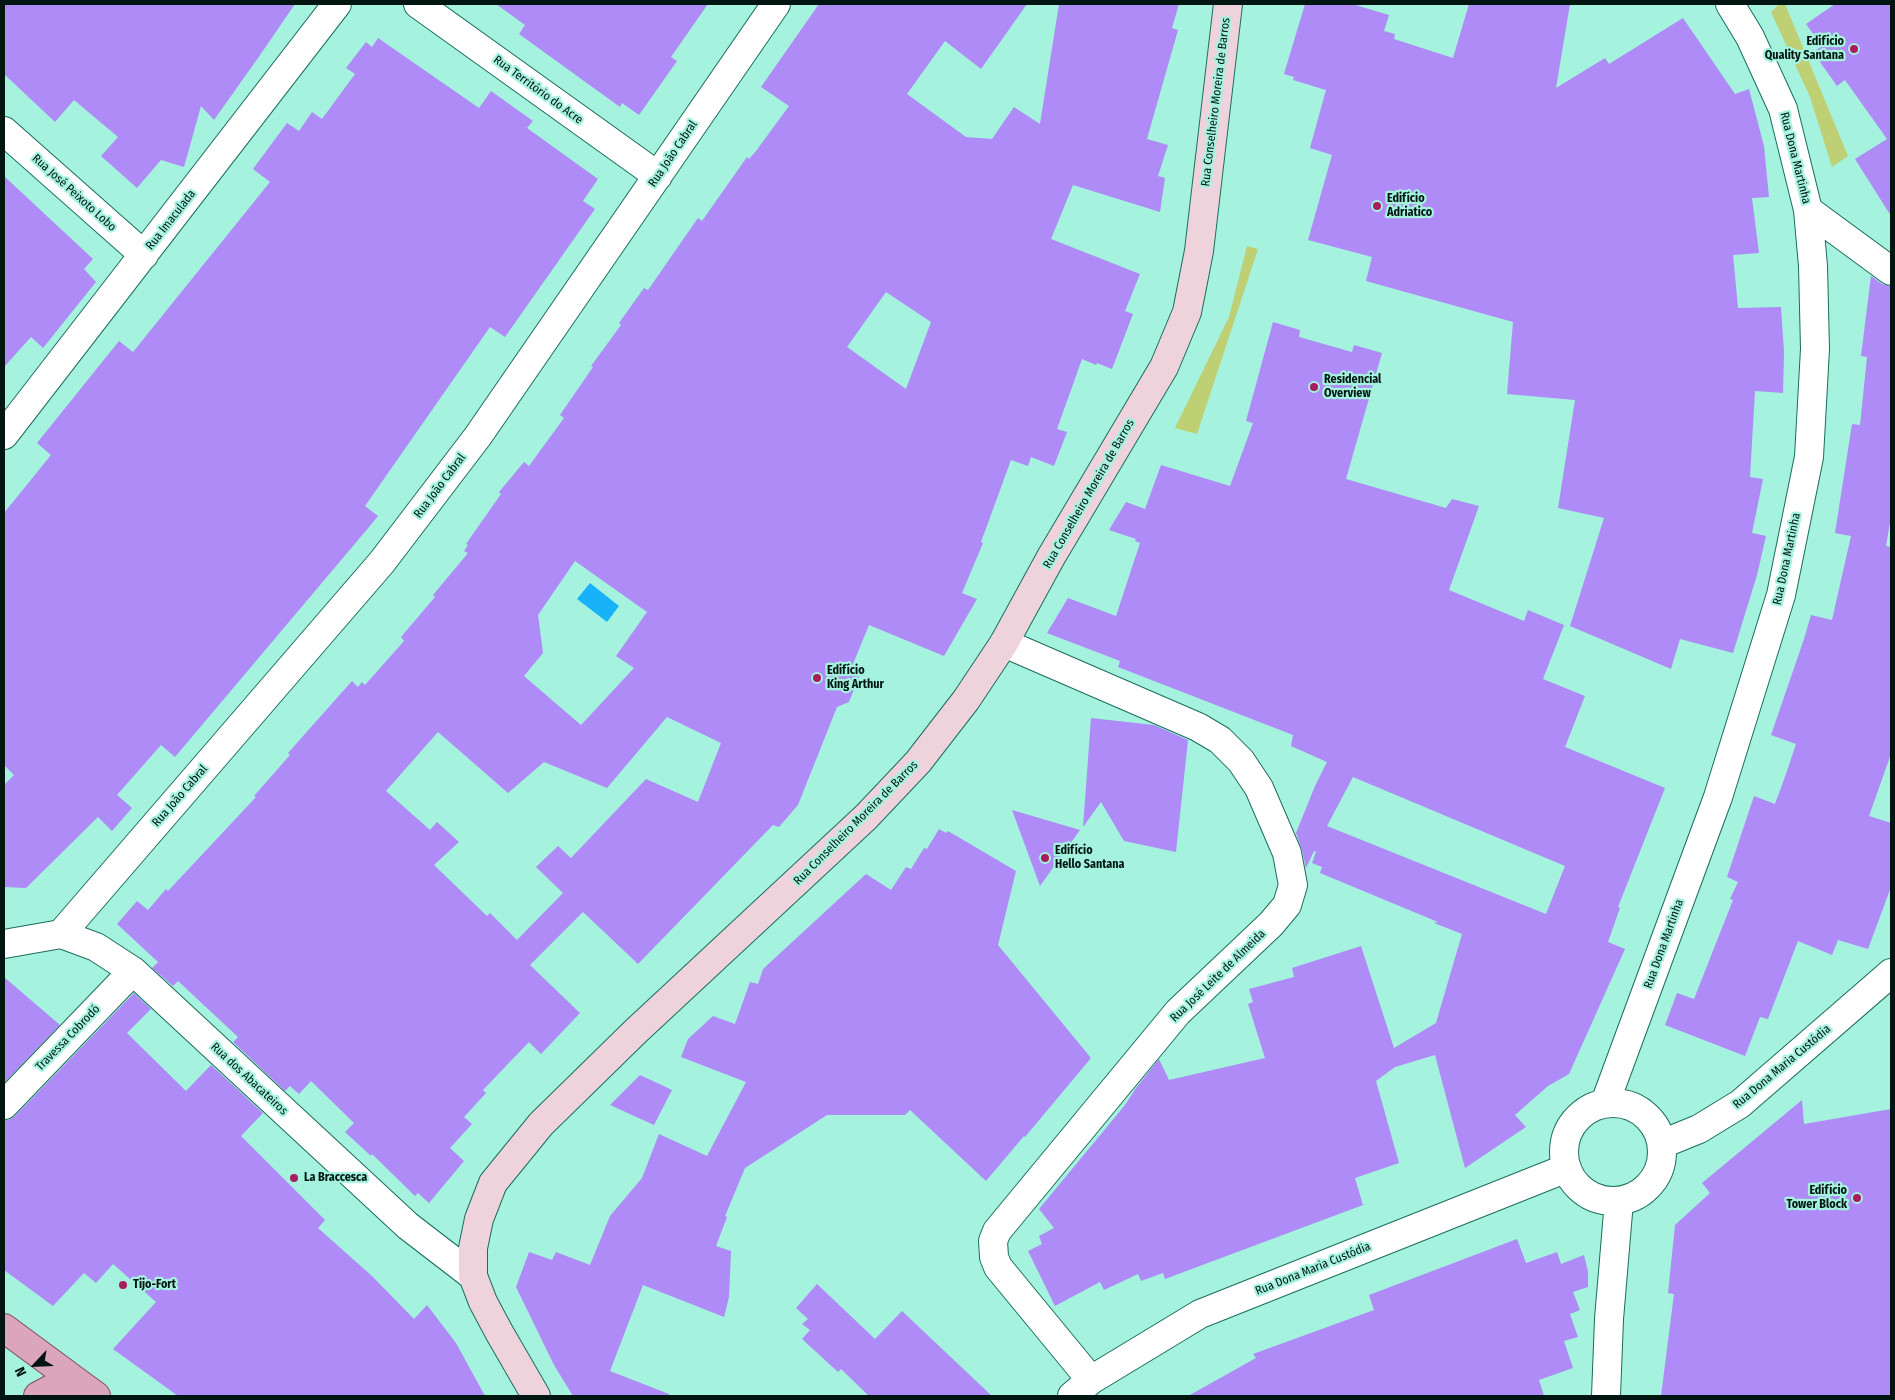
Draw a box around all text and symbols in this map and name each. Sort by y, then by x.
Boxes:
street label: Rua Conselheiro Moreira de Barros [1199,17,1233,187]
place label: Edifício Quality Santana [1765,35,1844,63]
marker: Edifício Quality Santana [1848,43,1860,55]
street label: Rua Território do Acre [491,53,585,127]
street label: Rua Dona Martinha [1777,111,1813,205]
street label: Rua João Cabral [646,118,700,190]
street label: Rua José Peixoto Lobo [29,151,119,235]
street label: Rua Imaculada [143,187,199,253]
place label: Edifício Adriatico [1387,192,1432,220]
marker: Edifício Adriatico [1371,200,1383,212]
place label: Residencial Overview [1324,373,1381,401]
marker: Residencial Overview [1308,381,1320,393]
street label: Rua Conselheiro Moreira de Barros [1040,417,1138,571]
street label: Rua João Cabral [411,451,469,521]
street label: Rua Dona Martinha [1770,512,1804,606]
place label: Edifício King Arthur [827,664,884,692]
marker: Edifício King Arthur [811,672,823,684]
street label: Rua Conselheiro Moreira de Barros [791,758,921,888]
street label: Rua João Cabral [149,762,211,830]
place label: Edifício Hello Santana [1055,844,1125,872]
marker: Edifício Hello Santana [1039,852,1051,864]
street label: Rua Dona Martinha [1641,897,1687,991]
street label: Rua José Leite de Almeida [1167,927,1269,1025]
street label: Travessa Cobrodó [33,1002,103,1074]
street label: Rua Dona Maria Custódia [1730,1022,1834,1112]
street label: Rua dos Abacateiros [208,1040,290,1118]
place label: La Braccesca [304,1171,367,1185]
marker: La Braccesca [288,1172,300,1184]
place label: Edifício Tower Block [1786,1184,1847,1212]
marker: Edifício Tower Block [1851,1192,1863,1204]
street label: Rua Dona Maria Custódia [1253,1239,1373,1299]
place label: Tijo-Fort [133,1278,176,1292]
marker: Tijo-Fort [117,1279,129,1291]
north arrow [10,1340,60,1390]
text: N [11,1364,30,1379]

